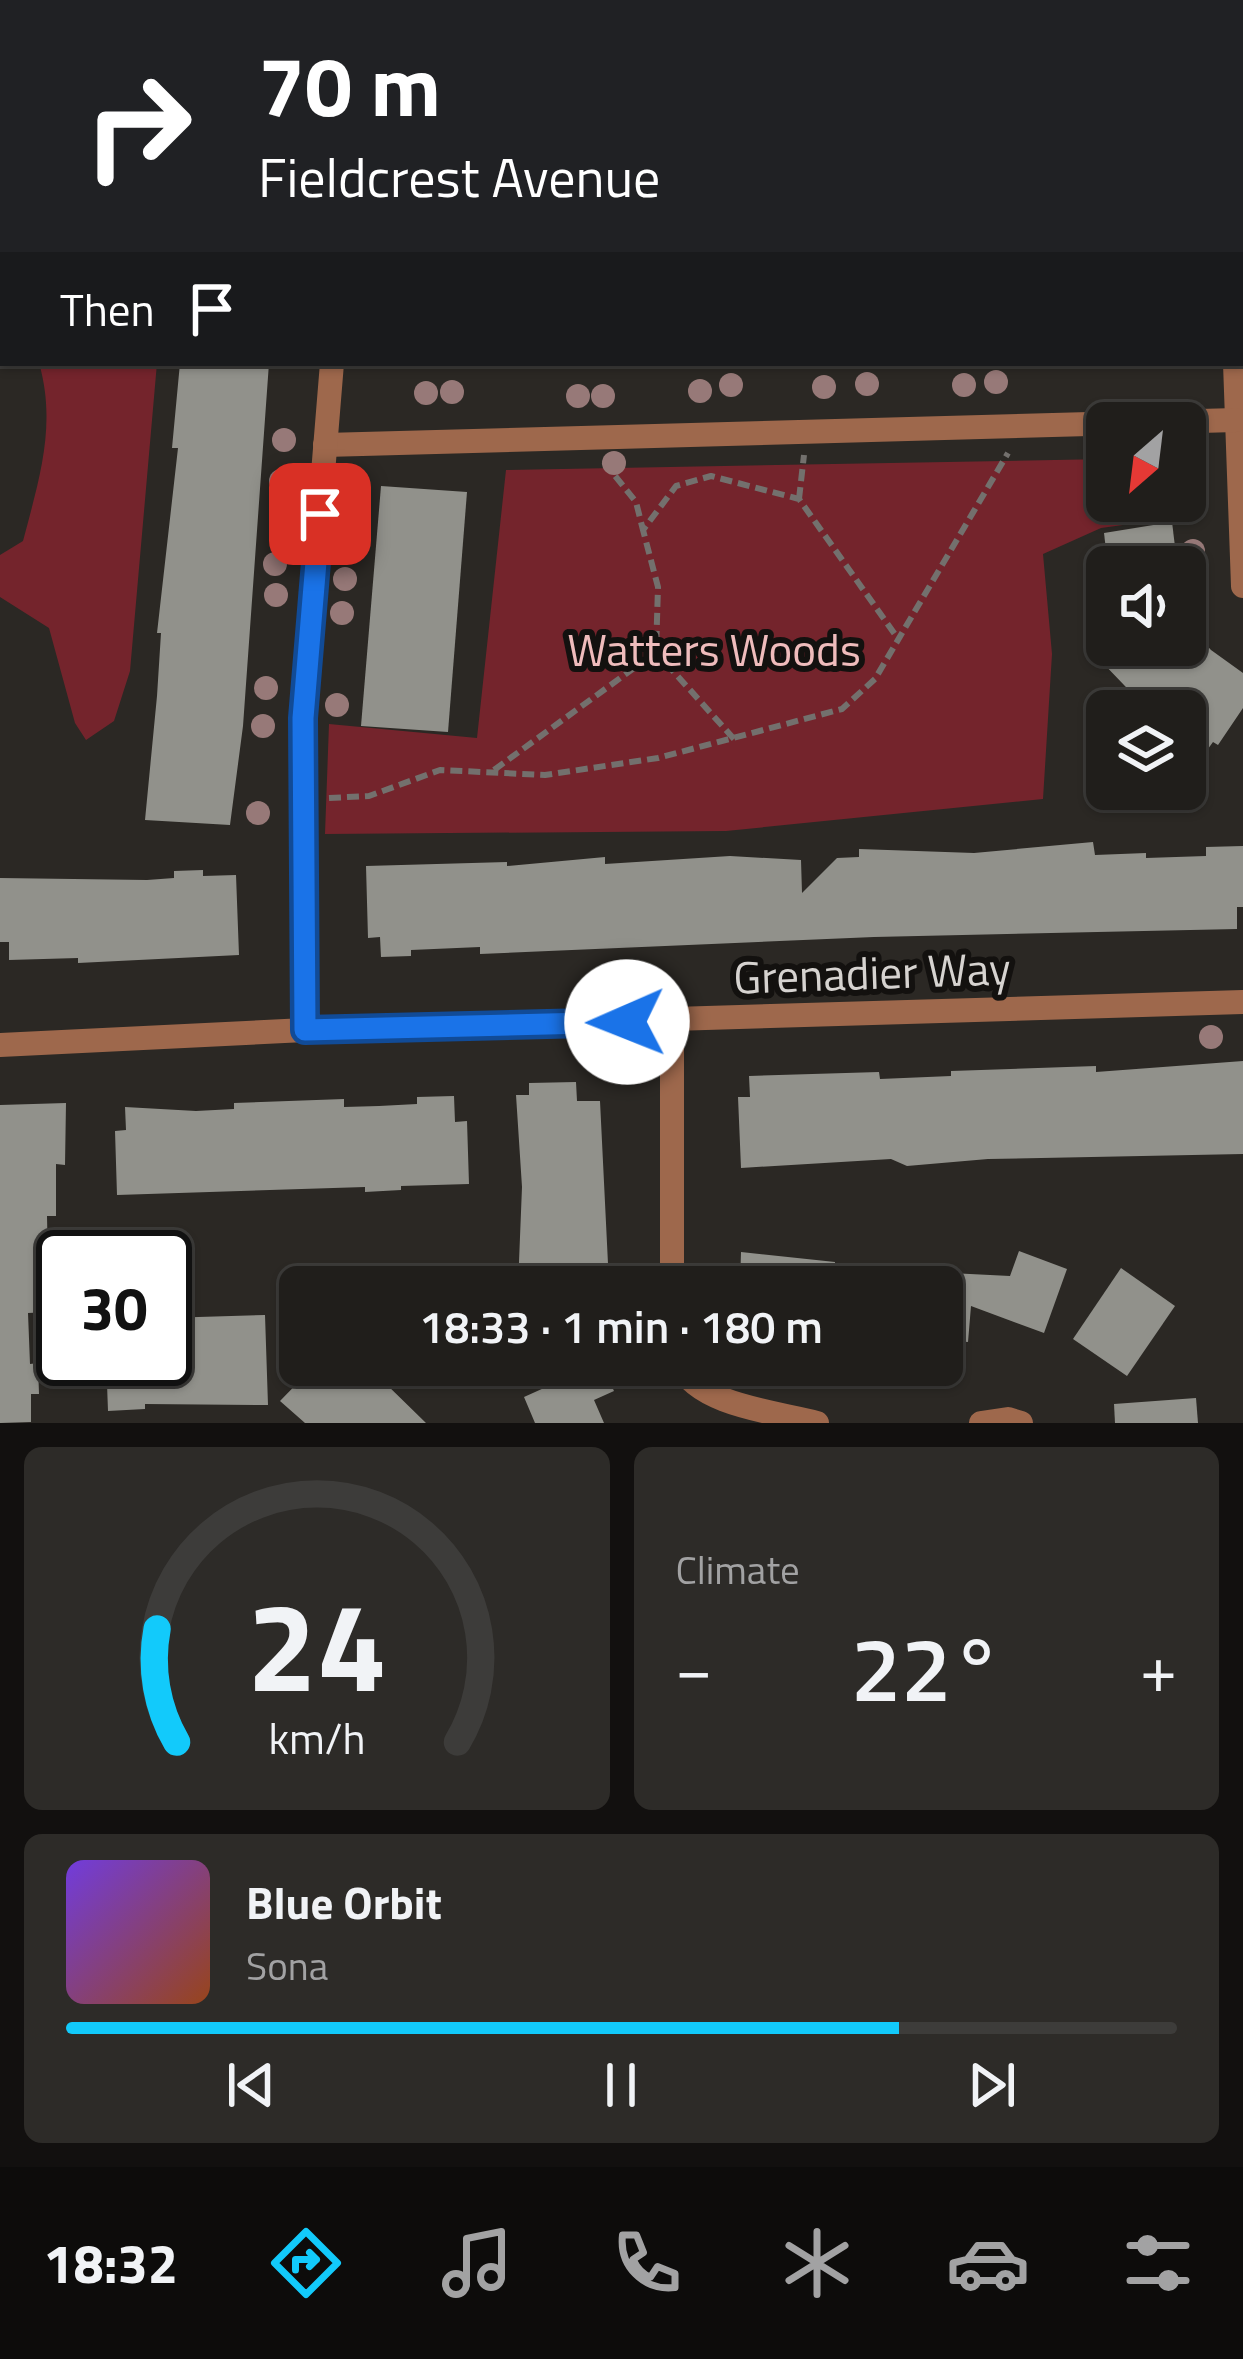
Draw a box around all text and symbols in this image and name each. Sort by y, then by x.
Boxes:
text: 70 m [258,21,441,149]
icon: right [60,48,216,204]
text: Fieldcrest Avenue [258,136,660,218]
text: Then [60,275,155,343]
icon: arrive [179,276,245,342]
north arrow [1086,402,1206,522]
map controls [1086,402,1206,810]
pin [269,463,371,565]
icon: arrive [287,481,353,547]
button: sound [1086,546,1206,666]
park label: Watters Woods [567,615,861,683]
button: layers [1086,690,1206,810]
street label: Grenadier Way [732,933,1012,1011]
position arrow [564,959,690,1085]
speed limit sign: 30 [36,1230,192,1386]
text: 18:33 · 1 min · 180 m [419,1292,823,1360]
text: Climate [676,1540,800,1599]
text: 24 [247,1550,387,1739]
text: 22° [851,1599,1002,1736]
text: − [676,1617,712,1718]
text: + [1140,1617,1177,1718]
text: km/h [268,1704,365,1770]
text: Blue Orbit [246,1868,442,1936]
text: Sona [246,1936,328,1995]
icon: previous [218,2052,284,2118]
icon: pause [588,2052,654,2118]
icon: next [959,2052,1025,2118]
icon: directions [264,2221,348,2305]
icon: music [435,2221,519,2305]
icon: phone [605,2221,689,2305]
icon: climate [775,2221,859,2305]
icon: car [946,2221,1030,2305]
icon: filters [1116,2221,1200,2305]
text: 18:32 [43,2222,178,2304]

